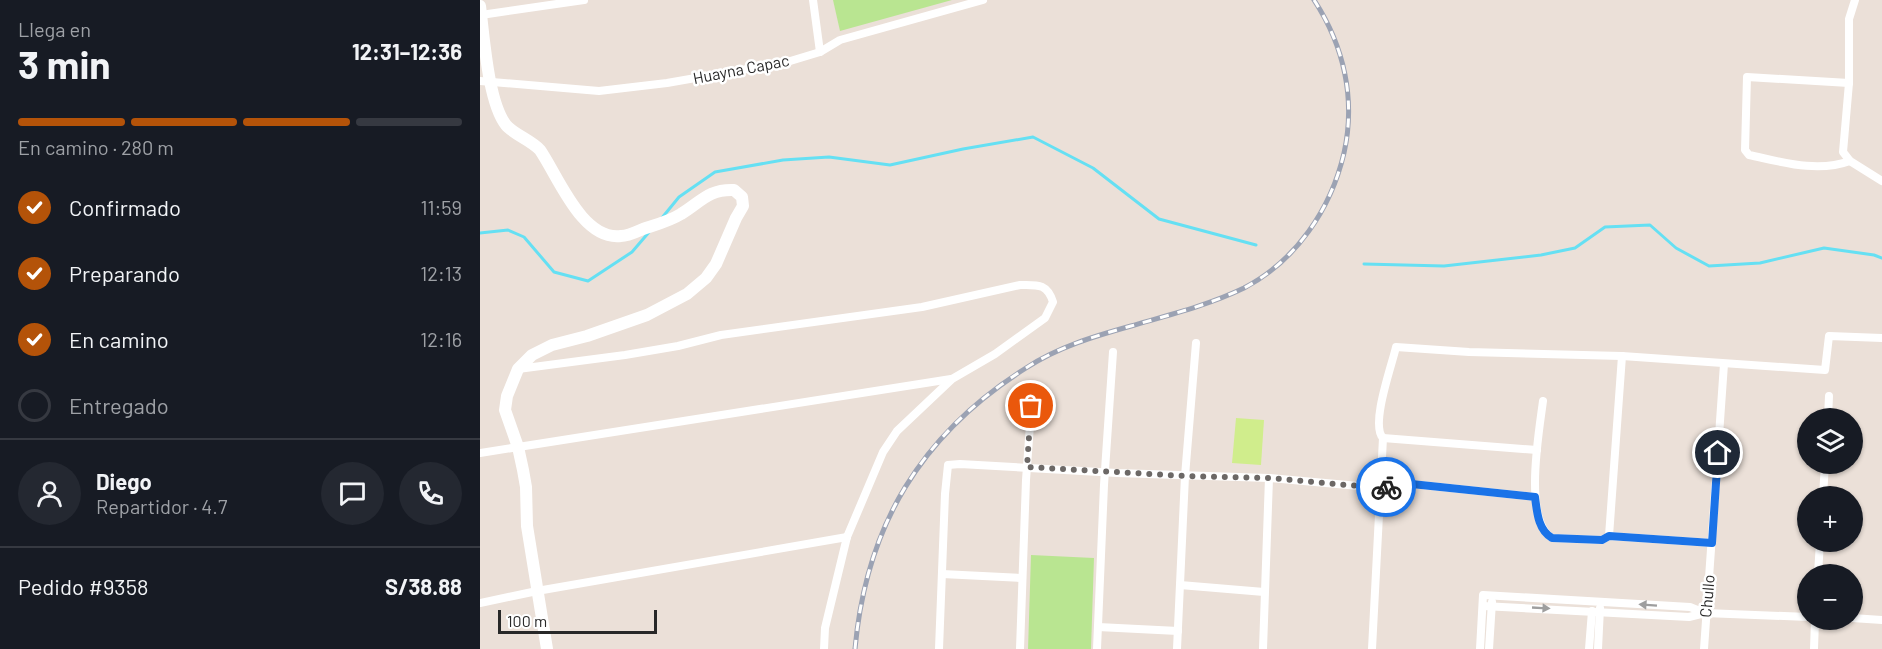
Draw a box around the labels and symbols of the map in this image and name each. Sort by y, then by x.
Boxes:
street label: Huayna Capac [691,50,791,87]
pin [1005,380,1056,431]
pin [1692,427,1743,478]
courier [1356,457,1416,517]
street label: Chullo [1695,574,1718,618]
one-way arrow [1639,600,1658,609]
one-way arrow [1532,604,1551,613]
scale bar [498,607,657,634]

